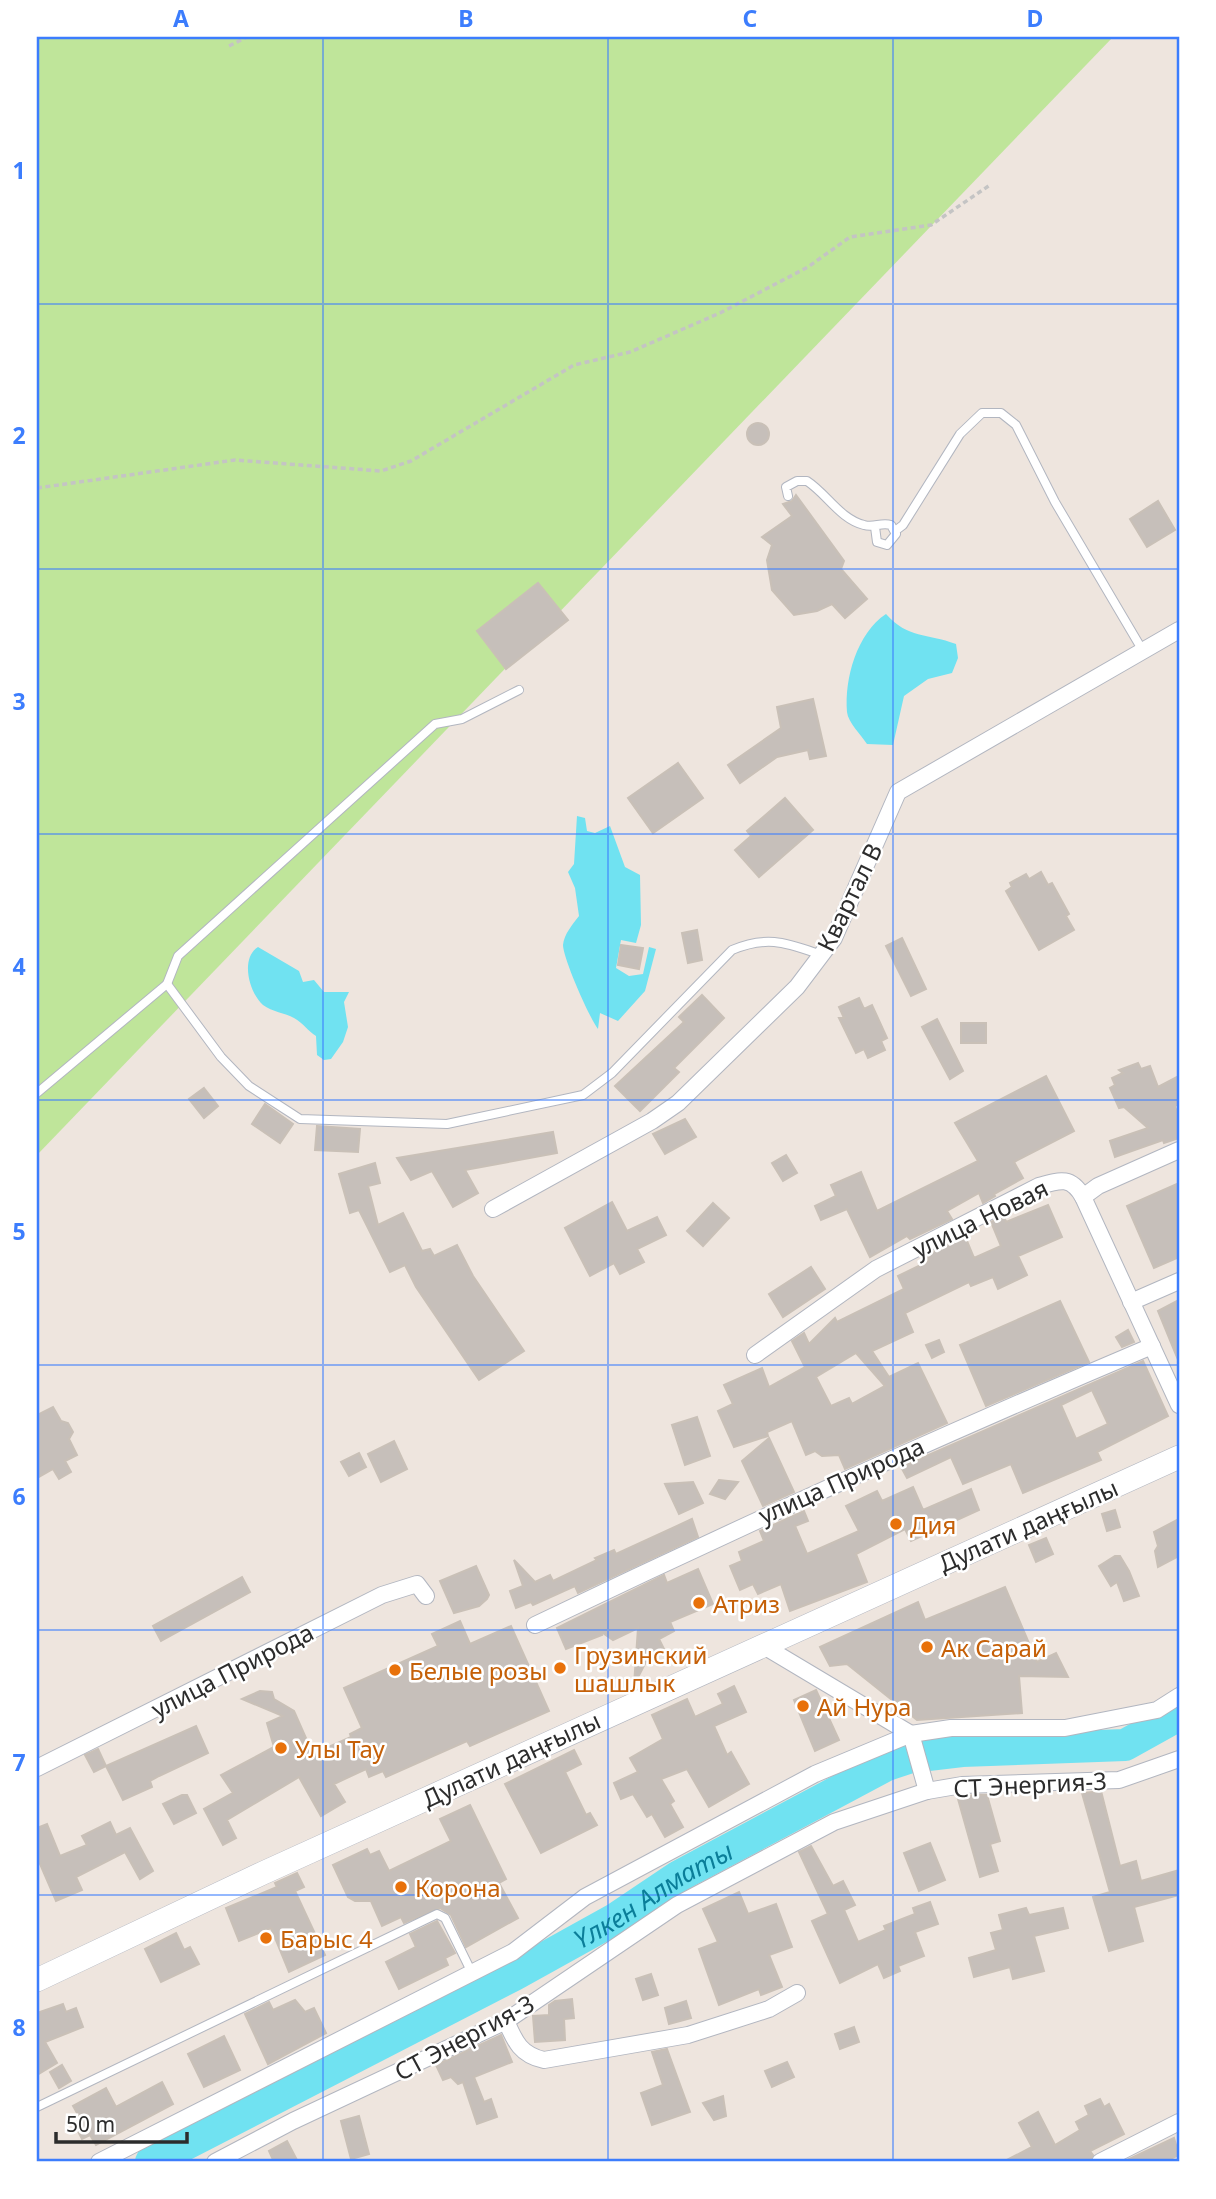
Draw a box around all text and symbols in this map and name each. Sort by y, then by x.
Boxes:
text: A [173,2,189,34]
text: B [458,2,474,34]
text: C [743,2,758,34]
text: D [1027,2,1043,34]
text: 1 [12,154,26,186]
text: 2 [12,419,26,451]
text: 3 [12,685,26,717]
street label: Квартал В [809,837,889,957]
text: 4 [12,950,26,982]
street label: улица Новая [907,1171,1053,1265]
text: 5 [12,1215,26,1247]
street label: улица Природа [753,1429,929,1531]
street label: Дулати даңғылы [933,1471,1123,1579]
text: 6 [12,1480,26,1512]
place label: Дия [910,1508,956,1541]
marker: Дия [888,1516,904,1532]
place label: Атриз [713,1587,780,1620]
marker: Атриз [691,1595,707,1611]
street label: улица Природа [145,1615,319,1725]
place label: Ак Сарай [941,1631,1047,1664]
place label: Грузинский шашлык [574,1638,707,1699]
marker: Ак Сарай [919,1639,935,1655]
place label: Белые розы [409,1654,548,1687]
marker: Грузинский шашлык [552,1660,568,1676]
marker: Белые розы [387,1662,403,1678]
place label: Ай Нура [817,1690,911,1723]
marker: Ай Нура [795,1698,811,1714]
street label: Дулати даңғылы [416,1703,606,1815]
place label: Улы Тау [295,1732,386,1765]
marker: Улы Тау [273,1740,289,1756]
text: 7 [12,1746,26,1778]
street label: СТ Энергия-3 [952,1763,1108,1805]
water label: Үлкен Алматы [567,1833,739,1957]
place label: Корона [415,1871,501,1904]
marker: Корона [393,1879,409,1895]
place label: Барыс 4 [280,1922,373,1955]
marker: Барыс 4 [258,1930,274,1946]
street label: СТ Энергия-3 [388,1986,540,2088]
text: 8 [12,2011,26,2043]
scale bar [56,2101,187,2145]
text: 50 m [66,2110,115,2138]

